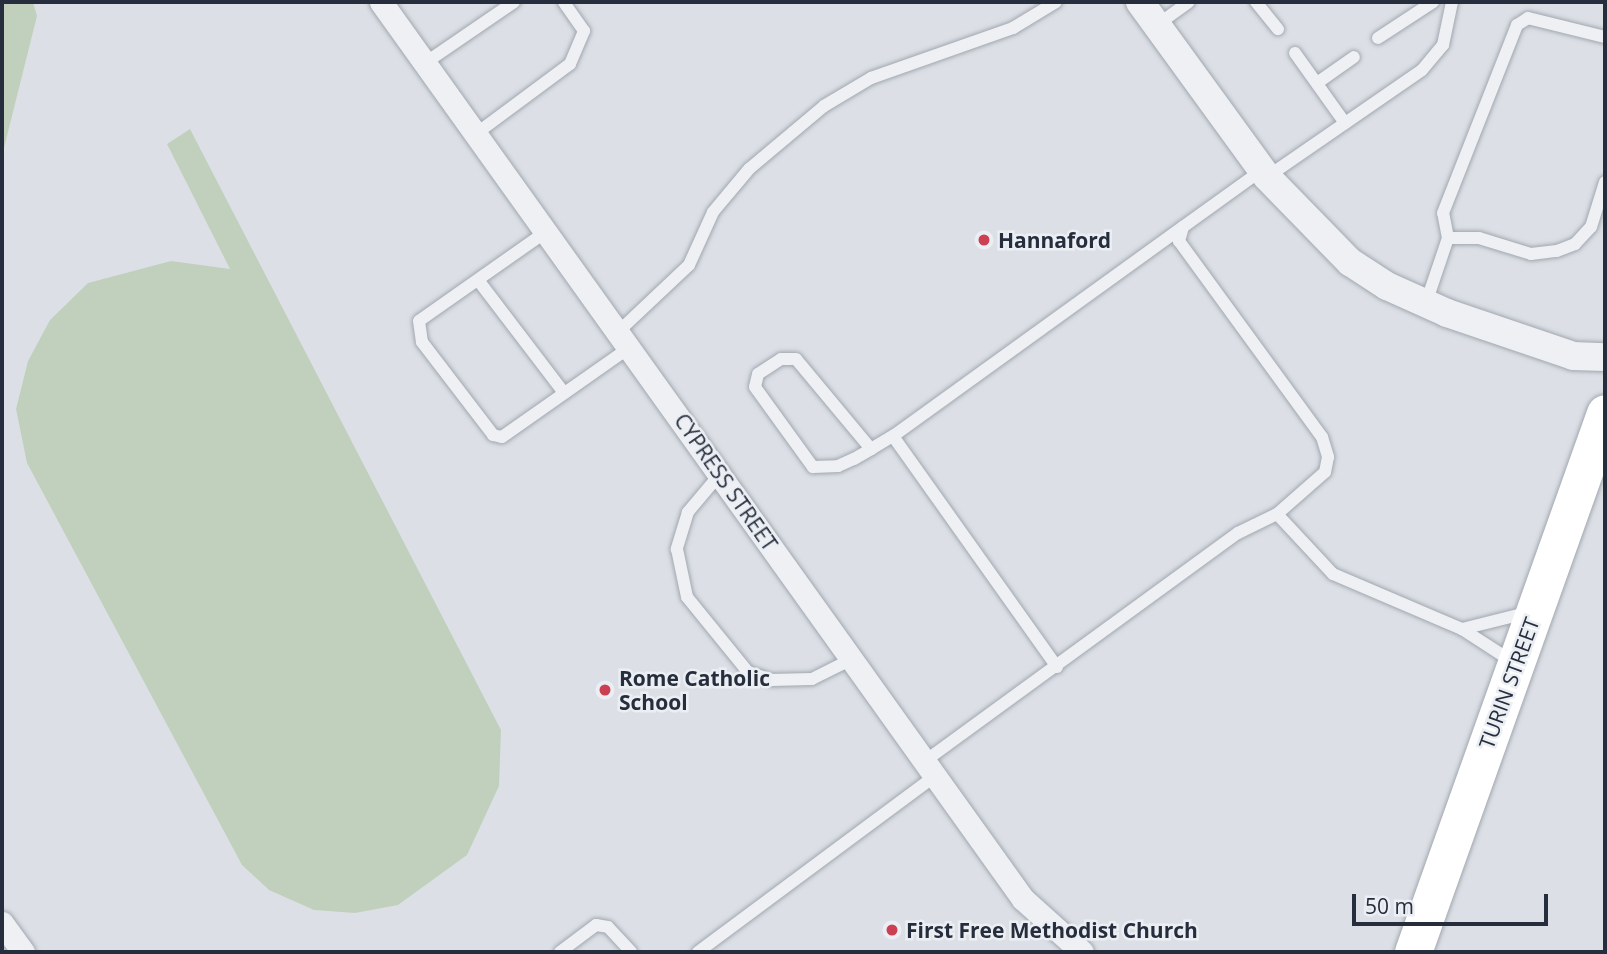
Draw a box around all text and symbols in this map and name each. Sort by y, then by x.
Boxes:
place label: Hannaford [998,227,1111,253]
marker: Hannaford [976,232,992,248]
street label: CYPRESS STREET [669,409,783,555]
street label: TURIN STREET [1474,614,1544,752]
place label: Rome Catholic School [619,665,770,715]
marker: Rome Catholic School [597,682,613,698]
scale bar [1355,880,1551,924]
text: 50 m [1365,892,1414,920]
place label: First Free Methodist Church [906,917,1198,943]
marker: First Free Methodist Church [884,922,900,938]

